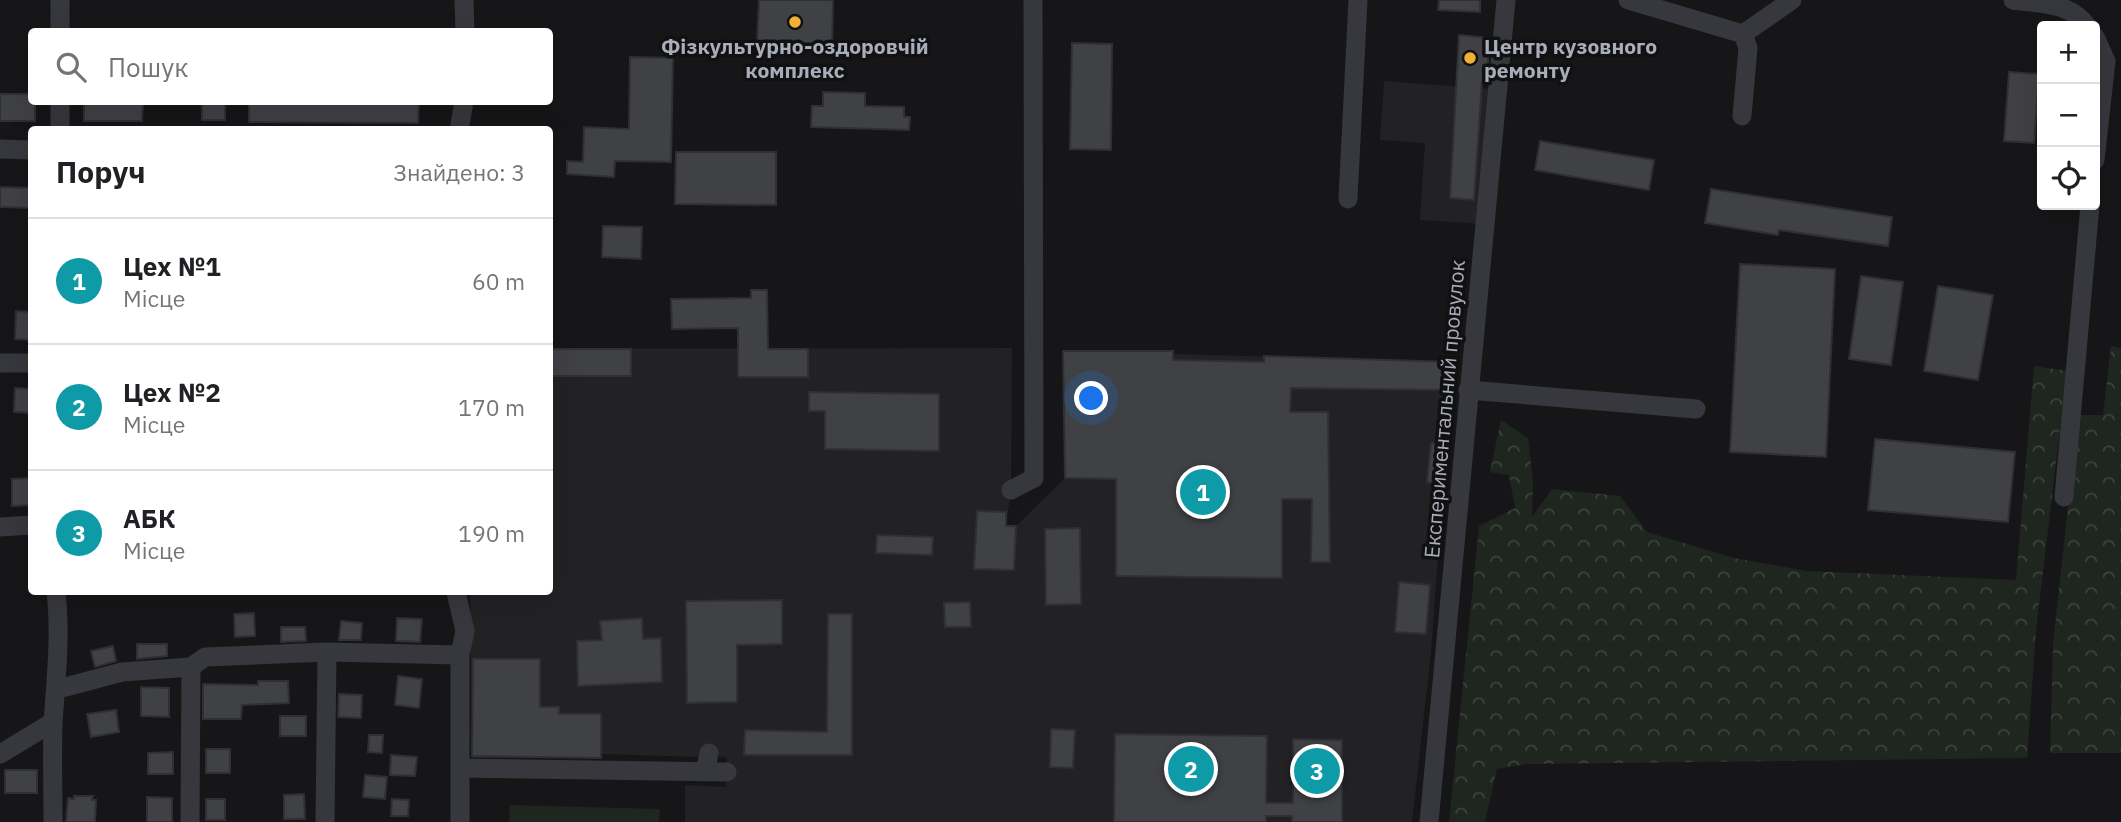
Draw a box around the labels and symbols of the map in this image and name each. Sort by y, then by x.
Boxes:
marker: Фізкультурно-оздоровчій комплекс [787,14,803,30]
place label: Фізкультурно-оздоровчій комплекс [661,32,929,84]
place label: Центр кузовного ремонту [1484,32,1657,84]
marker: Центр кузовного ремонту [1462,50,1478,66]
street label: Експериментальний провулок [1417,259,1471,559]
your location [1074,381,1108,415]
pin: 1 [1180,466,1226,518]
pin: 2 [1168,743,1214,795]
pin: 3 [1294,745,1340,797]

